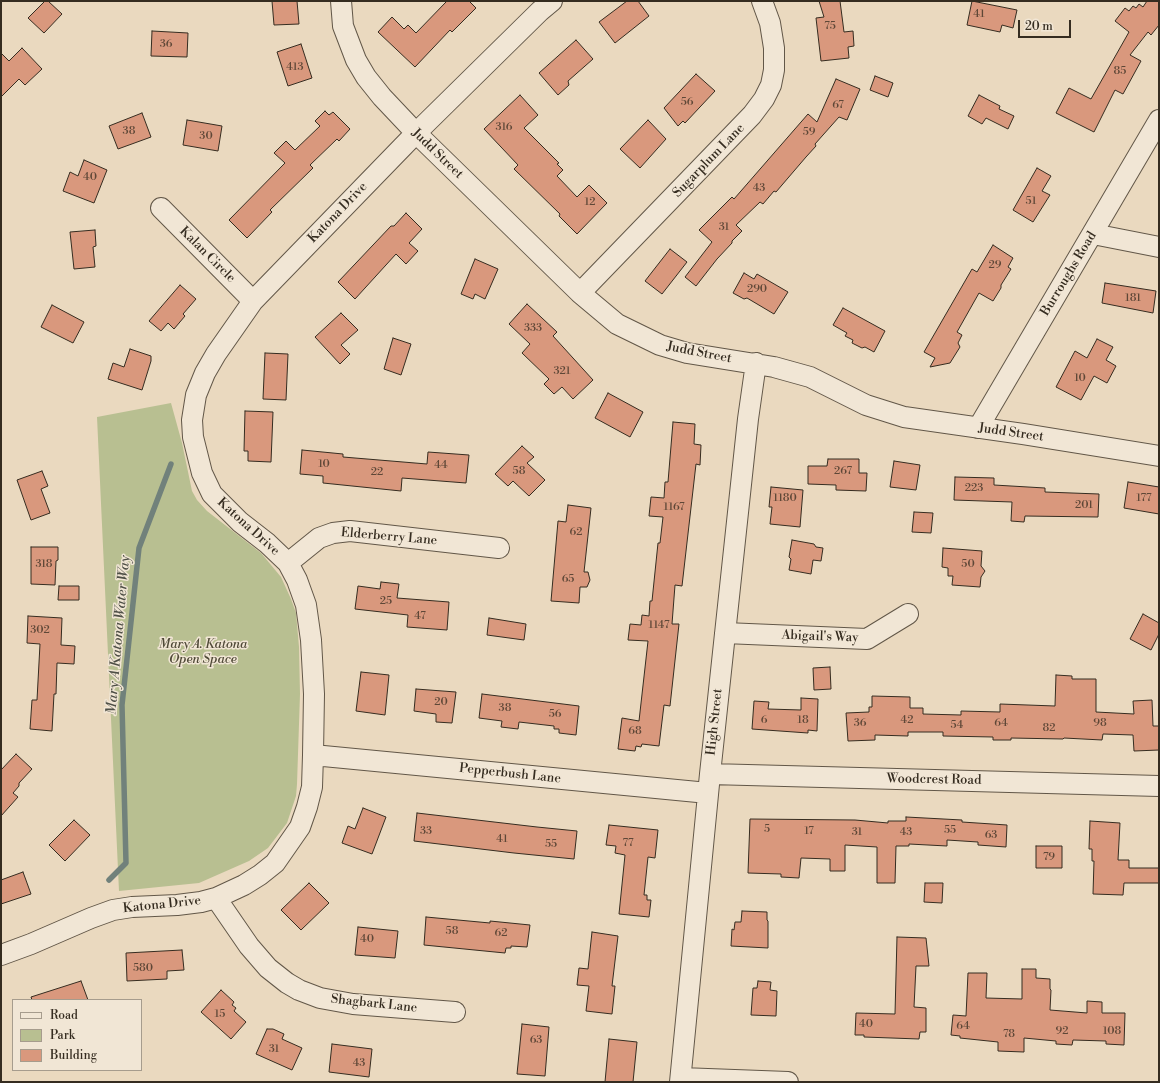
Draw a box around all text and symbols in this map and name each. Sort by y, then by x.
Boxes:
house number: 41 [973,7,985,21]
scale bar [1020,12,1073,38]
house number: 75 [824,19,836,33]
text: 20 m [1025,19,1053,34]
house number: 36 [160,37,172,51]
house number: 413 [286,60,304,74]
house number: 85 [1114,64,1126,78]
house number: 56 [681,95,693,109]
house number: 67 [832,98,844,112]
house number: 316 [496,120,512,134]
street label: Sugarplum Lane [670,121,748,201]
house number: 38 [123,124,135,138]
house number: 59 [803,125,815,139]
street label: Judd Street [408,126,466,182]
house number: 30 [199,129,213,143]
house number: 40 [83,170,97,184]
street label: Katona Drive [305,179,371,247]
house number: 43 [753,181,765,195]
house number: 51 [1026,194,1036,208]
house number: 12 [584,195,596,209]
house number: 31 [719,220,729,234]
street label: Kalan Circle [176,224,238,286]
street label: Burroughs Road [1038,229,1100,319]
house number: 29 [989,258,1001,272]
house number: 290 [747,282,767,296]
house number: 181 [1125,291,1141,305]
house number: 333 [524,321,542,335]
street label: Judd Street [665,339,733,367]
house number: 321 [553,364,571,378]
house number: 10 [1074,371,1086,385]
street label: Judd Street [977,421,1045,445]
house number: 10 [318,457,330,471]
house number: 44 [434,458,448,472]
house number: 58 [513,464,525,478]
house number: 267 [834,464,852,478]
house number: 22 [371,465,383,479]
house number: 223 [965,481,983,495]
house number: 1180 [773,491,797,505]
house number: 177 [1136,491,1152,505]
street label: Katona Drive [214,495,282,559]
house number: 201 [1075,498,1093,512]
house number: 1167 [663,500,685,514]
street label: Elderberry Lane [340,525,438,549]
house number: 62 [570,525,582,539]
water label: Mary A Katona Water Way [104,555,134,715]
house number: 318 [35,557,53,571]
house number: 50 [961,557,975,571]
house number: 65 [562,572,574,586]
house number: 25 [380,594,392,608]
house number: 47 [414,609,426,623]
house number: 1147 [648,618,670,632]
house number: 302 [30,623,50,637]
street label: Abigail's Way [781,628,859,646]
park label: Mary A. Katona Open Space [159,637,247,668]
street label: High Street [704,688,726,756]
house number: 20 [434,695,448,709]
house number: 38 [499,701,511,715]
house number: 56 [549,707,561,721]
house number: 6 [761,713,767,727]
house number: 18 [797,713,809,727]
house number: 42 [901,713,913,727]
house number: 36 [854,716,866,730]
house number: 64 [994,716,1008,730]
house number: 98 [1093,716,1107,730]
house number: 54 [951,718,963,732]
house number: 82 [1042,721,1056,735]
house number: 68 [628,724,642,738]
street label: Pepperbush Lane [458,761,562,787]
street label: Woodcrest Road [886,771,982,789]
house number: 5 [764,822,770,836]
house number: 55 [944,823,956,837]
house number: 33 [420,824,432,838]
house number: 17 [804,824,814,838]
house number: 31 [852,825,862,839]
house number: 43 [900,825,912,839]
house number: 63 [985,828,997,842]
house number: 41 [496,832,508,846]
house number: 77 [622,836,634,850]
house number: 55 [545,837,557,851]
house number: 79 [1043,850,1055,864]
street label: Katona Drive [122,893,202,917]
house number: 58 [446,924,458,938]
house number: 62 [495,926,507,940]
house number: 40 [360,932,374,946]
house number: 580 [133,961,153,975]
street label: Shagbark Lane [330,992,418,1016]
legend [12,999,142,1071]
house number: 15 [215,1007,225,1021]
text: Road [50,1008,78,1023]
house number: 40 [859,1017,873,1031]
house number: 64 [956,1019,970,1033]
house number: 92 [1056,1024,1068,1038]
house number: 108 [1103,1024,1121,1038]
house number: 78 [1003,1027,1015,1041]
text: Park [50,1028,75,1043]
house number: 63 [530,1033,542,1047]
house number: 31 [269,1042,279,1056]
text: Building [50,1048,97,1063]
house number: 43 [353,1056,365,1070]

